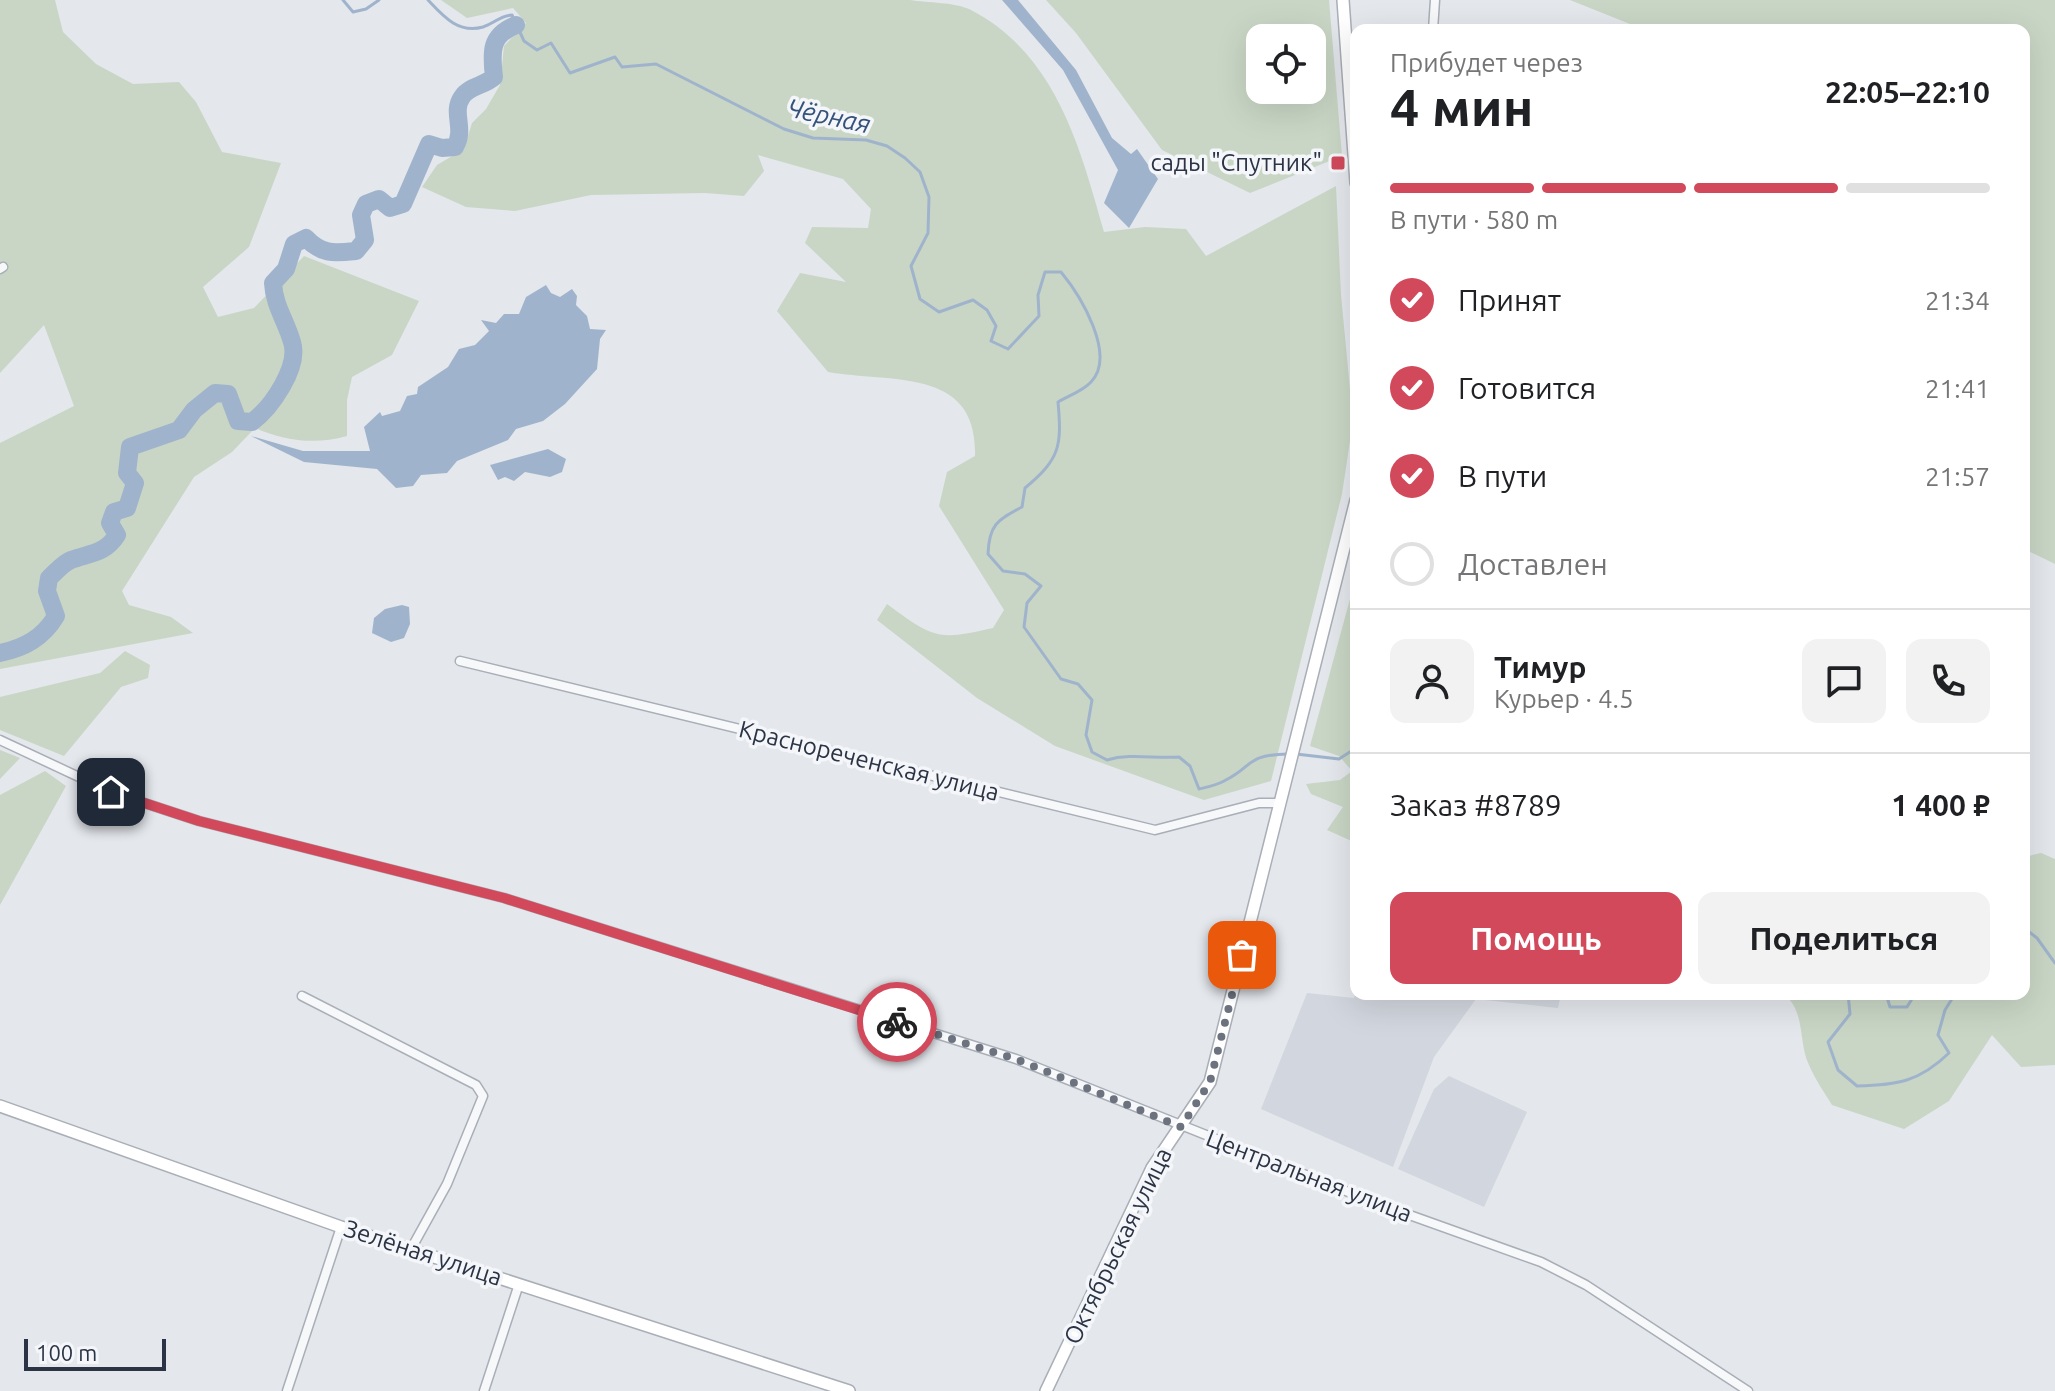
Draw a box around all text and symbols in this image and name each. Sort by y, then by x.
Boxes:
map controls [1246,24,1326,104]
button: locate [1246,24,1326,104]
text: Прибудет через [1390,48,1583,77]
text: 22:05–22:10 [1825,75,1990,109]
text: 4 мин [1390,78,1533,136]
water label: Чёрная [785,93,873,138]
place label: сады "Спутник" [1150,149,1322,176]
marker: сады "Спутник" [1329,154,1347,172]
text: В пути · 580 m [1390,205,1558,234]
icon: check [1390,278,1434,322]
text: Принят [1458,283,1561,317]
text: 21:34 [1925,286,1990,315]
icon: check [1390,366,1434,410]
text: Готовится [1458,371,1596,405]
text: 21:41 [1925,374,1990,403]
icon: check [1390,454,1434,498]
text: В пути [1458,459,1547,493]
text: 21:57 [1925,462,1990,491]
text: Доставлен [1458,547,1608,581]
button: person [1390,639,1474,723]
button: chat [1802,639,1886,723]
button: phone [1906,639,1990,723]
text: Тимур [1494,650,1586,684]
text: Курьер · 4.5 [1494,684,1634,713]
street label: Краснореченская улица [736,715,1002,806]
pin [77,758,145,826]
icon: home [89,770,133,814]
text: Заказ #8789 [1390,788,1562,822]
text: 1 400 ₽ [1891,788,1990,822]
button: Помощь [1390,892,1682,984]
button: Поделиться [1698,892,1990,984]
pin [1208,921,1276,989]
icon: bag [1220,933,1264,977]
courier [857,982,937,1062]
icon: bike [875,1000,919,1044]
street label: Центральная улица [1203,1124,1416,1227]
street label: Октябрьская улица [1058,1143,1177,1348]
street label: Зелёная улица [341,1214,506,1291]
scale bar [24,1335,166,1371]
text: 100 m [36,1340,97,1365]

